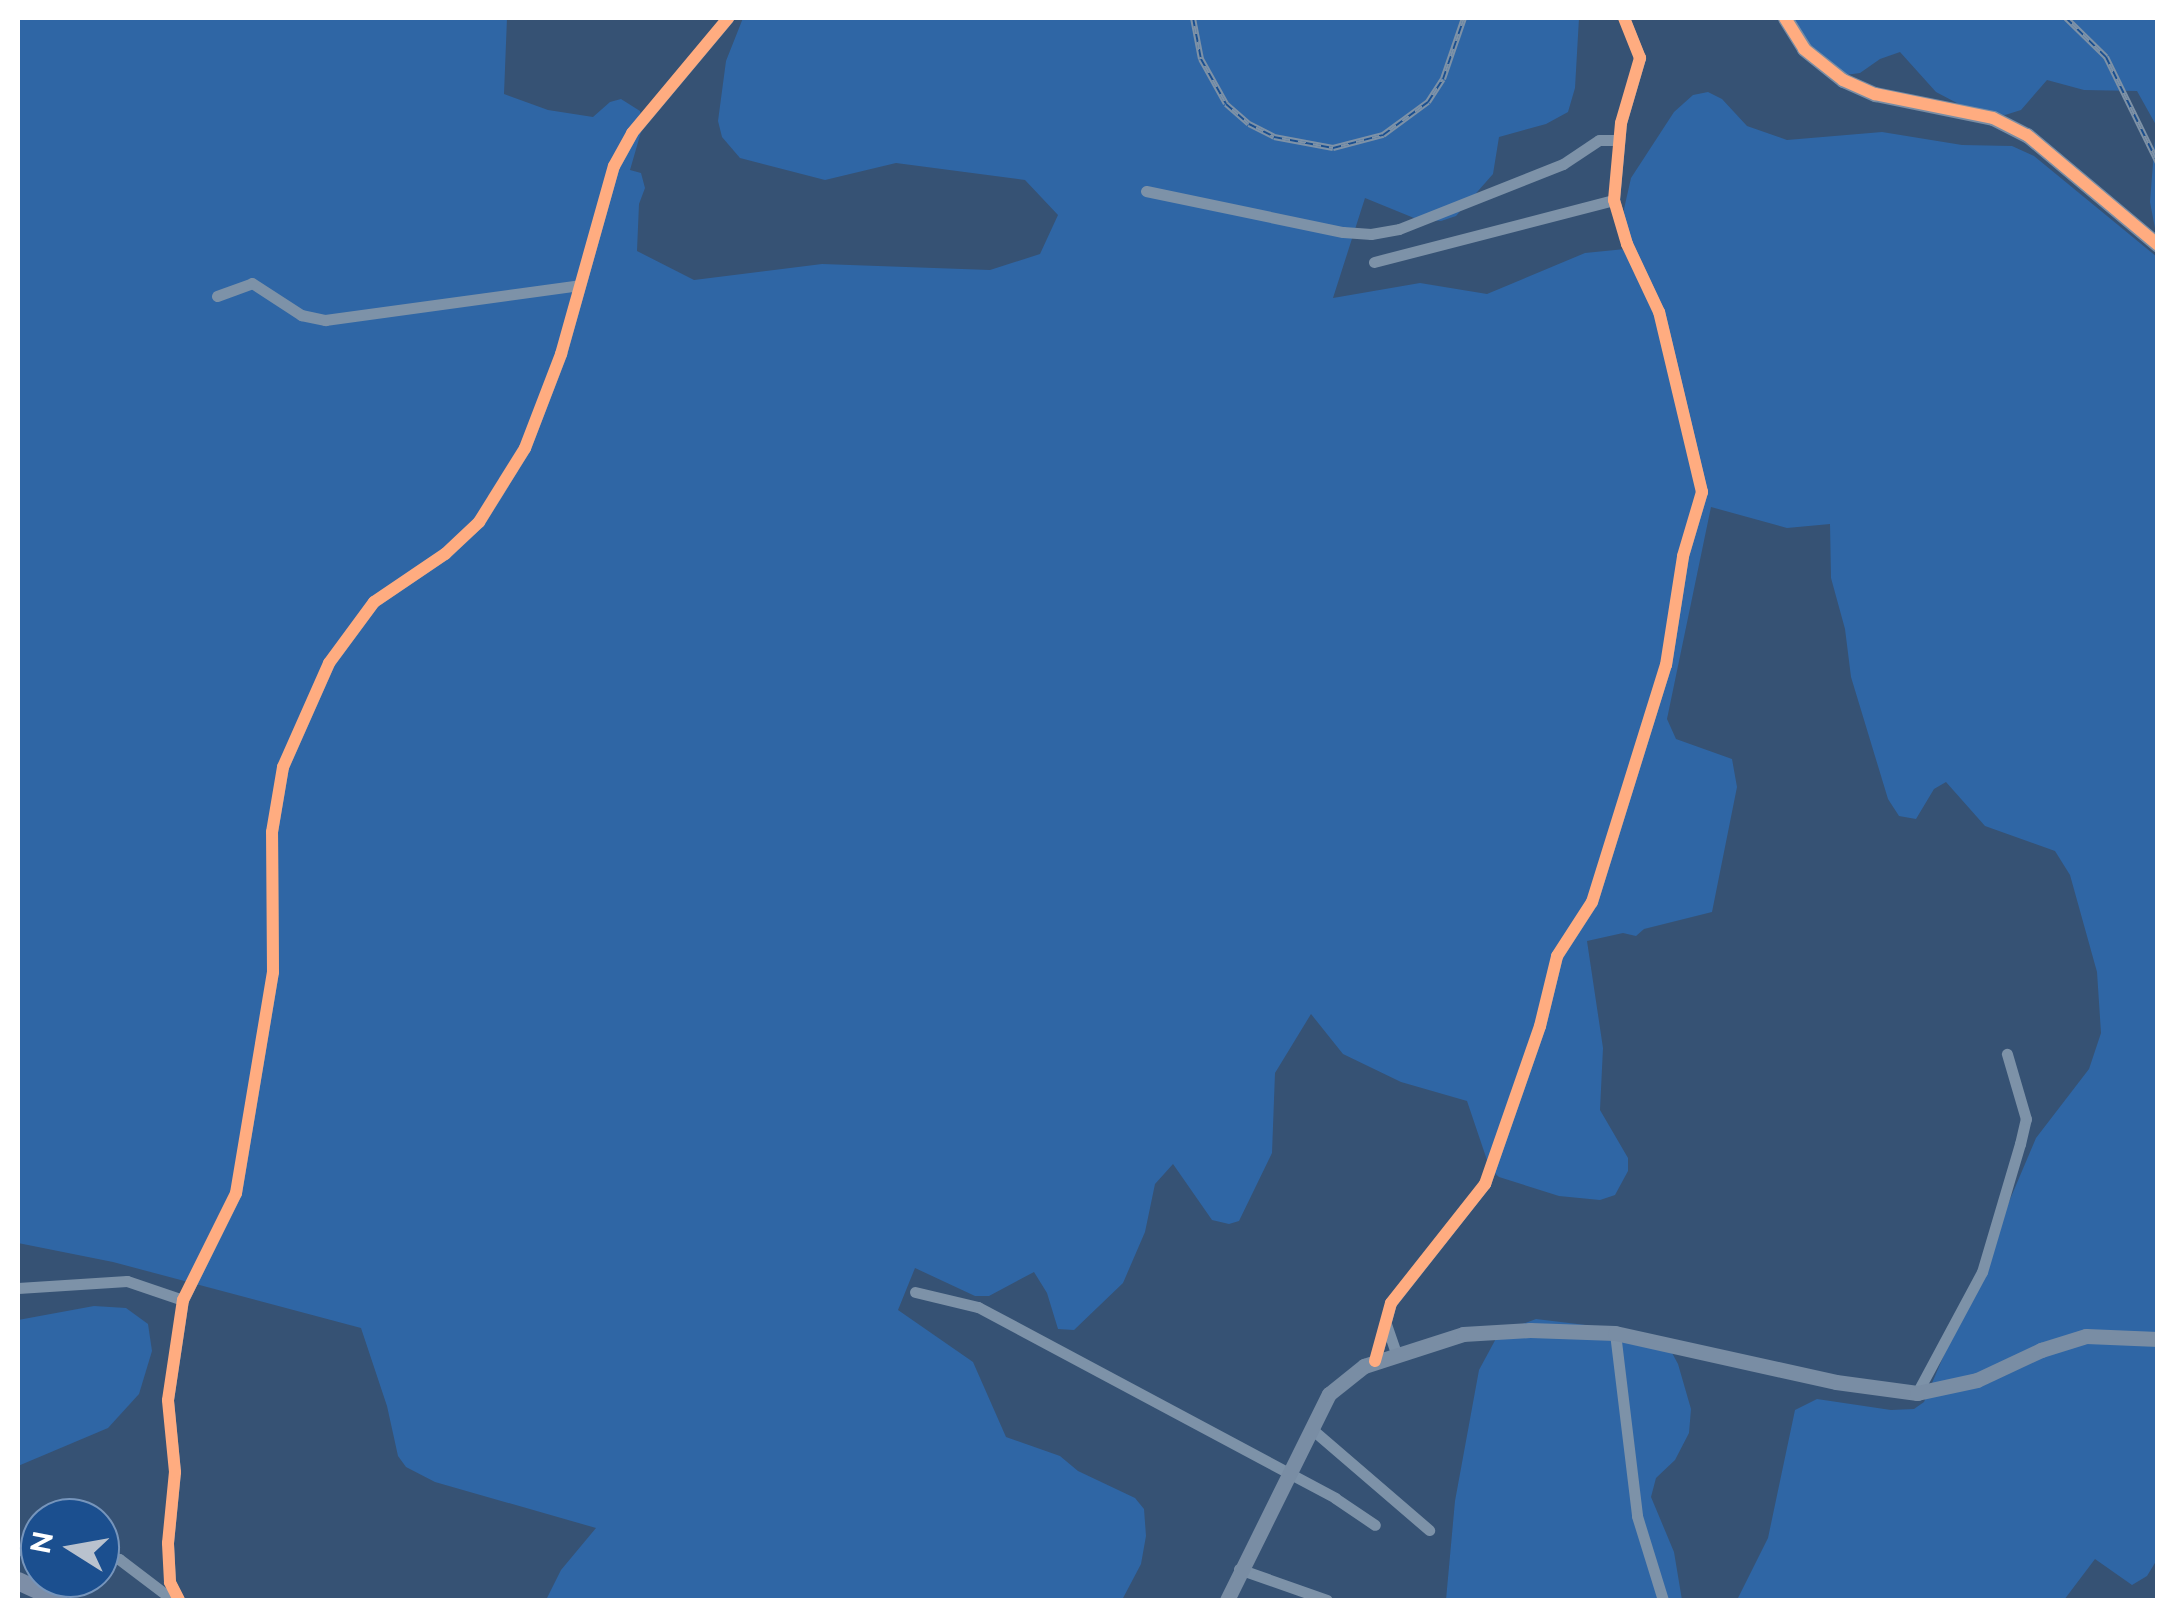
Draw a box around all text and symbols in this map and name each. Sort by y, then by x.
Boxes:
north arrow [20,1498,120,1598]
text: N [24,1529,60,1556]

